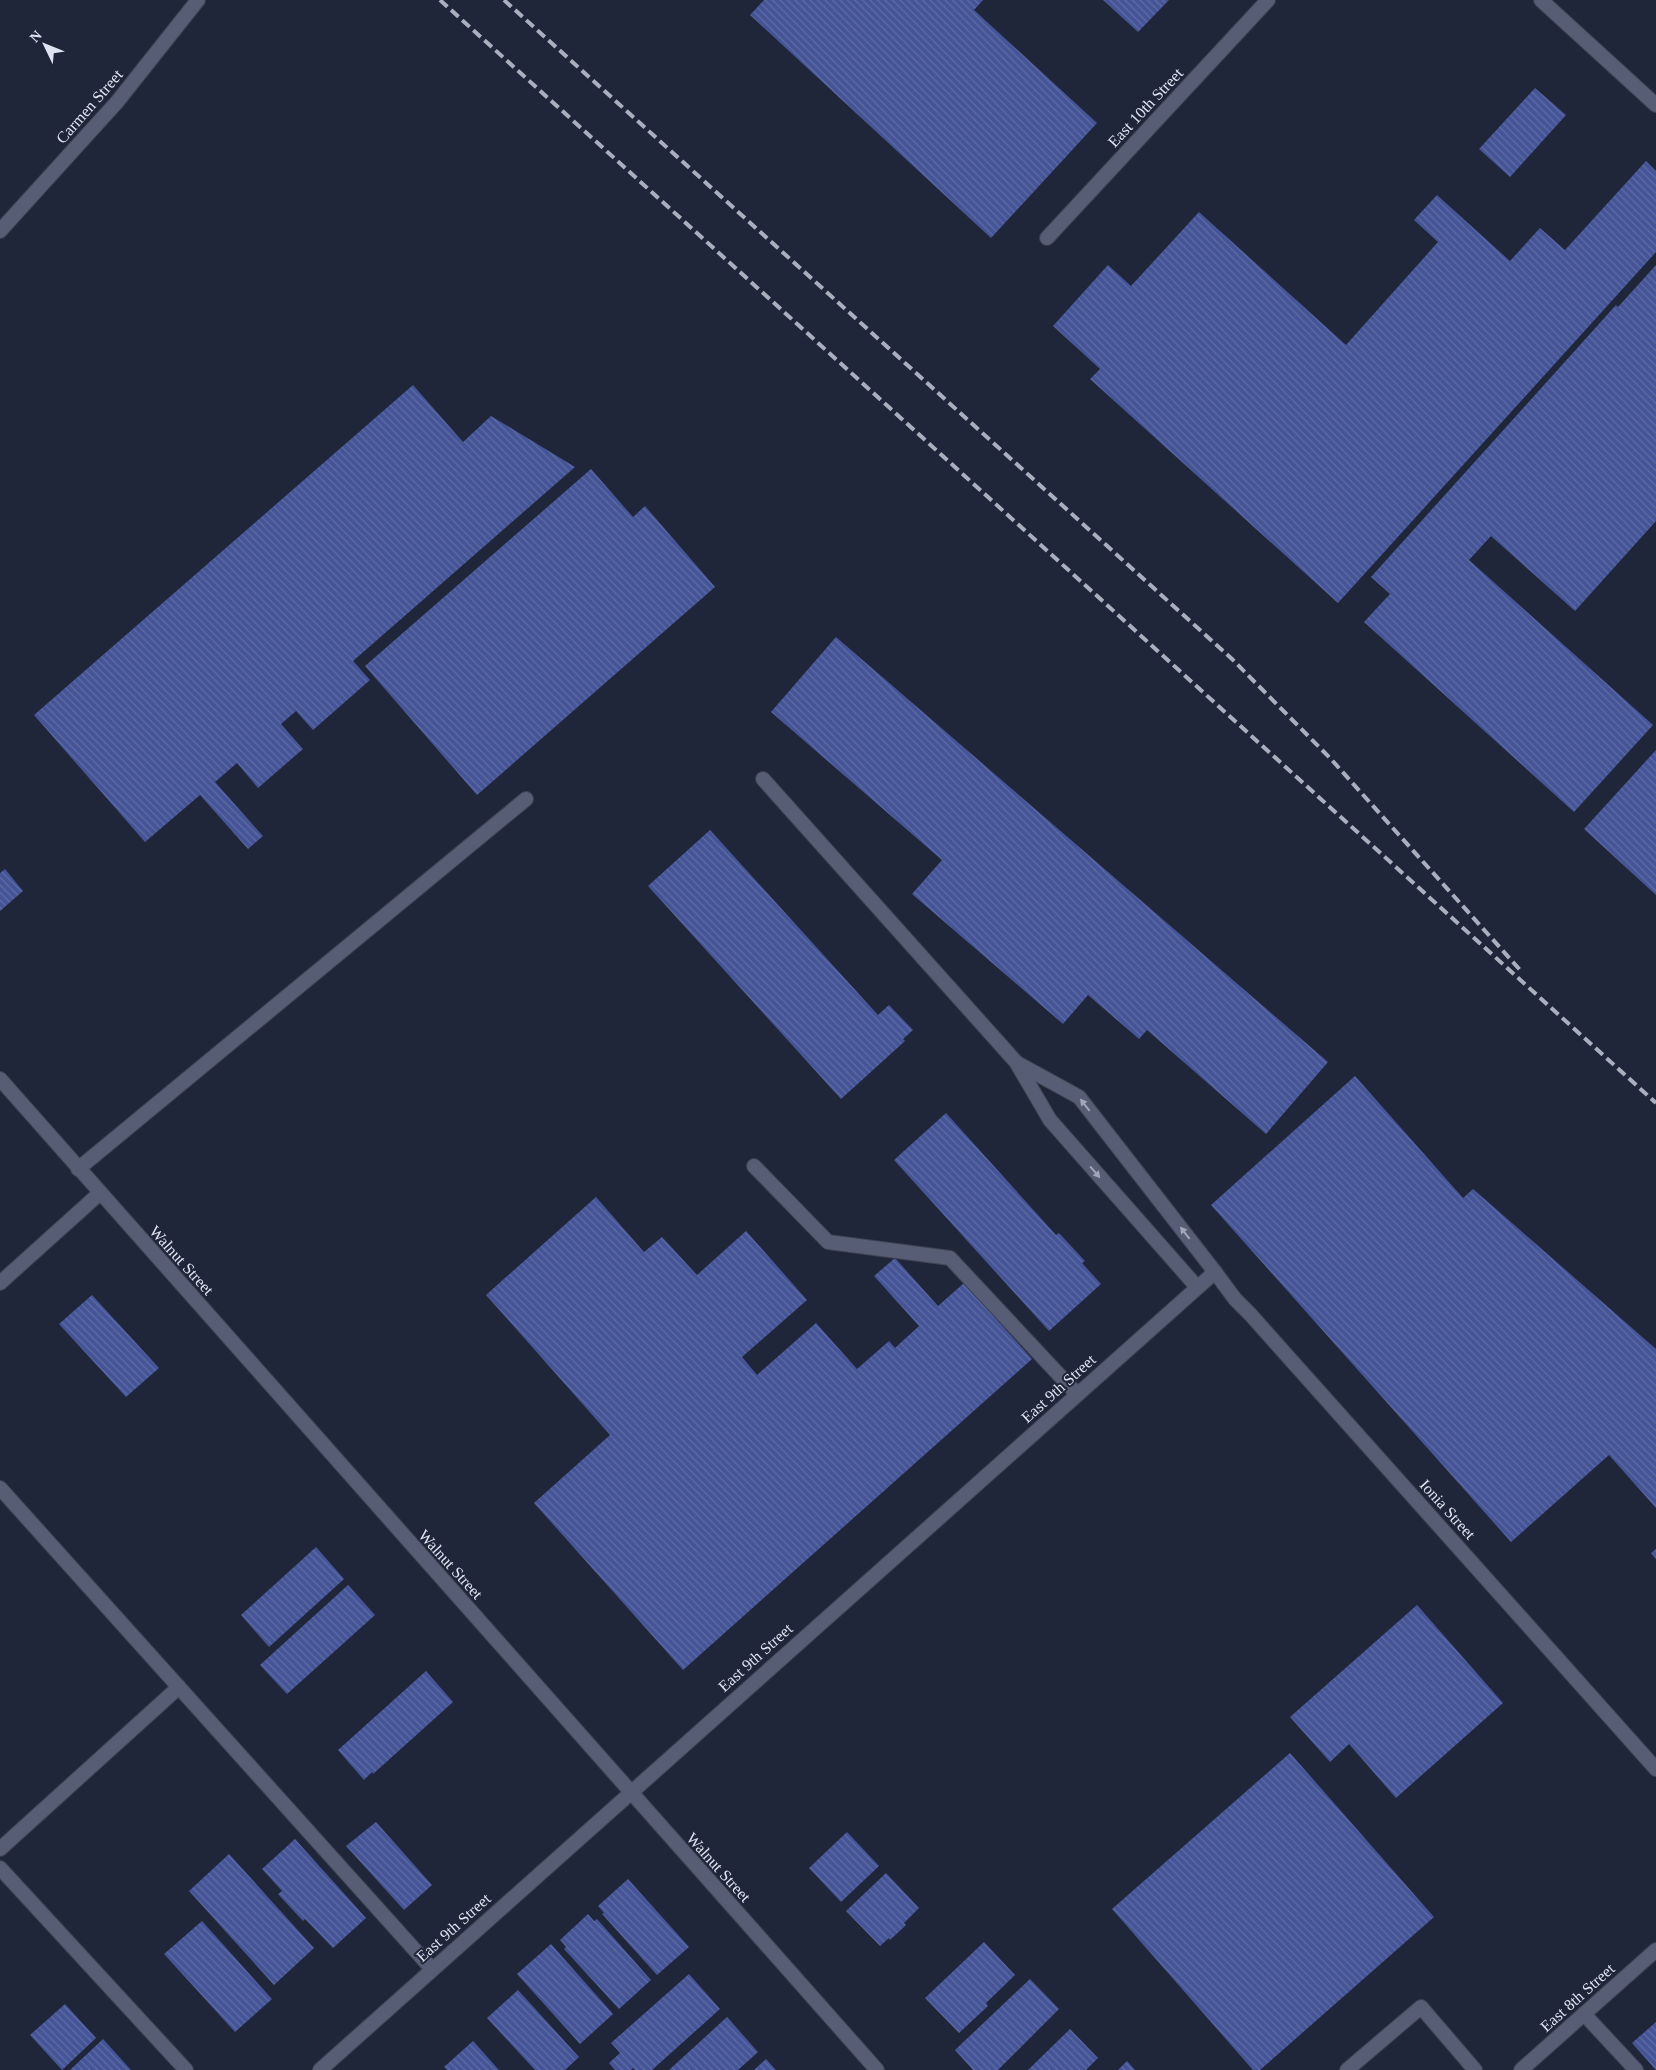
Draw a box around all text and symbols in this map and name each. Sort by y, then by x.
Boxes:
north arrow [20,20,70,70]
text: N [27,28,45,45]
street label: East 10th Street [1105,64,1187,150]
street label: Carmen Street [53,66,126,147]
one-way arrow [1080,1098,1090,1112]
one-way arrow [1090,1166,1101,1179]
street label: Walnut Street [146,1222,217,1299]
one-way arrow [1180,1227,1191,1240]
street label: East 9th Street [1018,1350,1099,1426]
street label: Ionia Street [1416,1476,1479,1543]
street label: Walnut Street [415,1526,486,1603]
street label: East 9th Street [715,1619,796,1695]
street label: Walnut Street [683,1829,754,1906]
street label: East 9th Street [413,1889,494,1965]
street label: East 8th Street [1537,1959,1618,2035]

